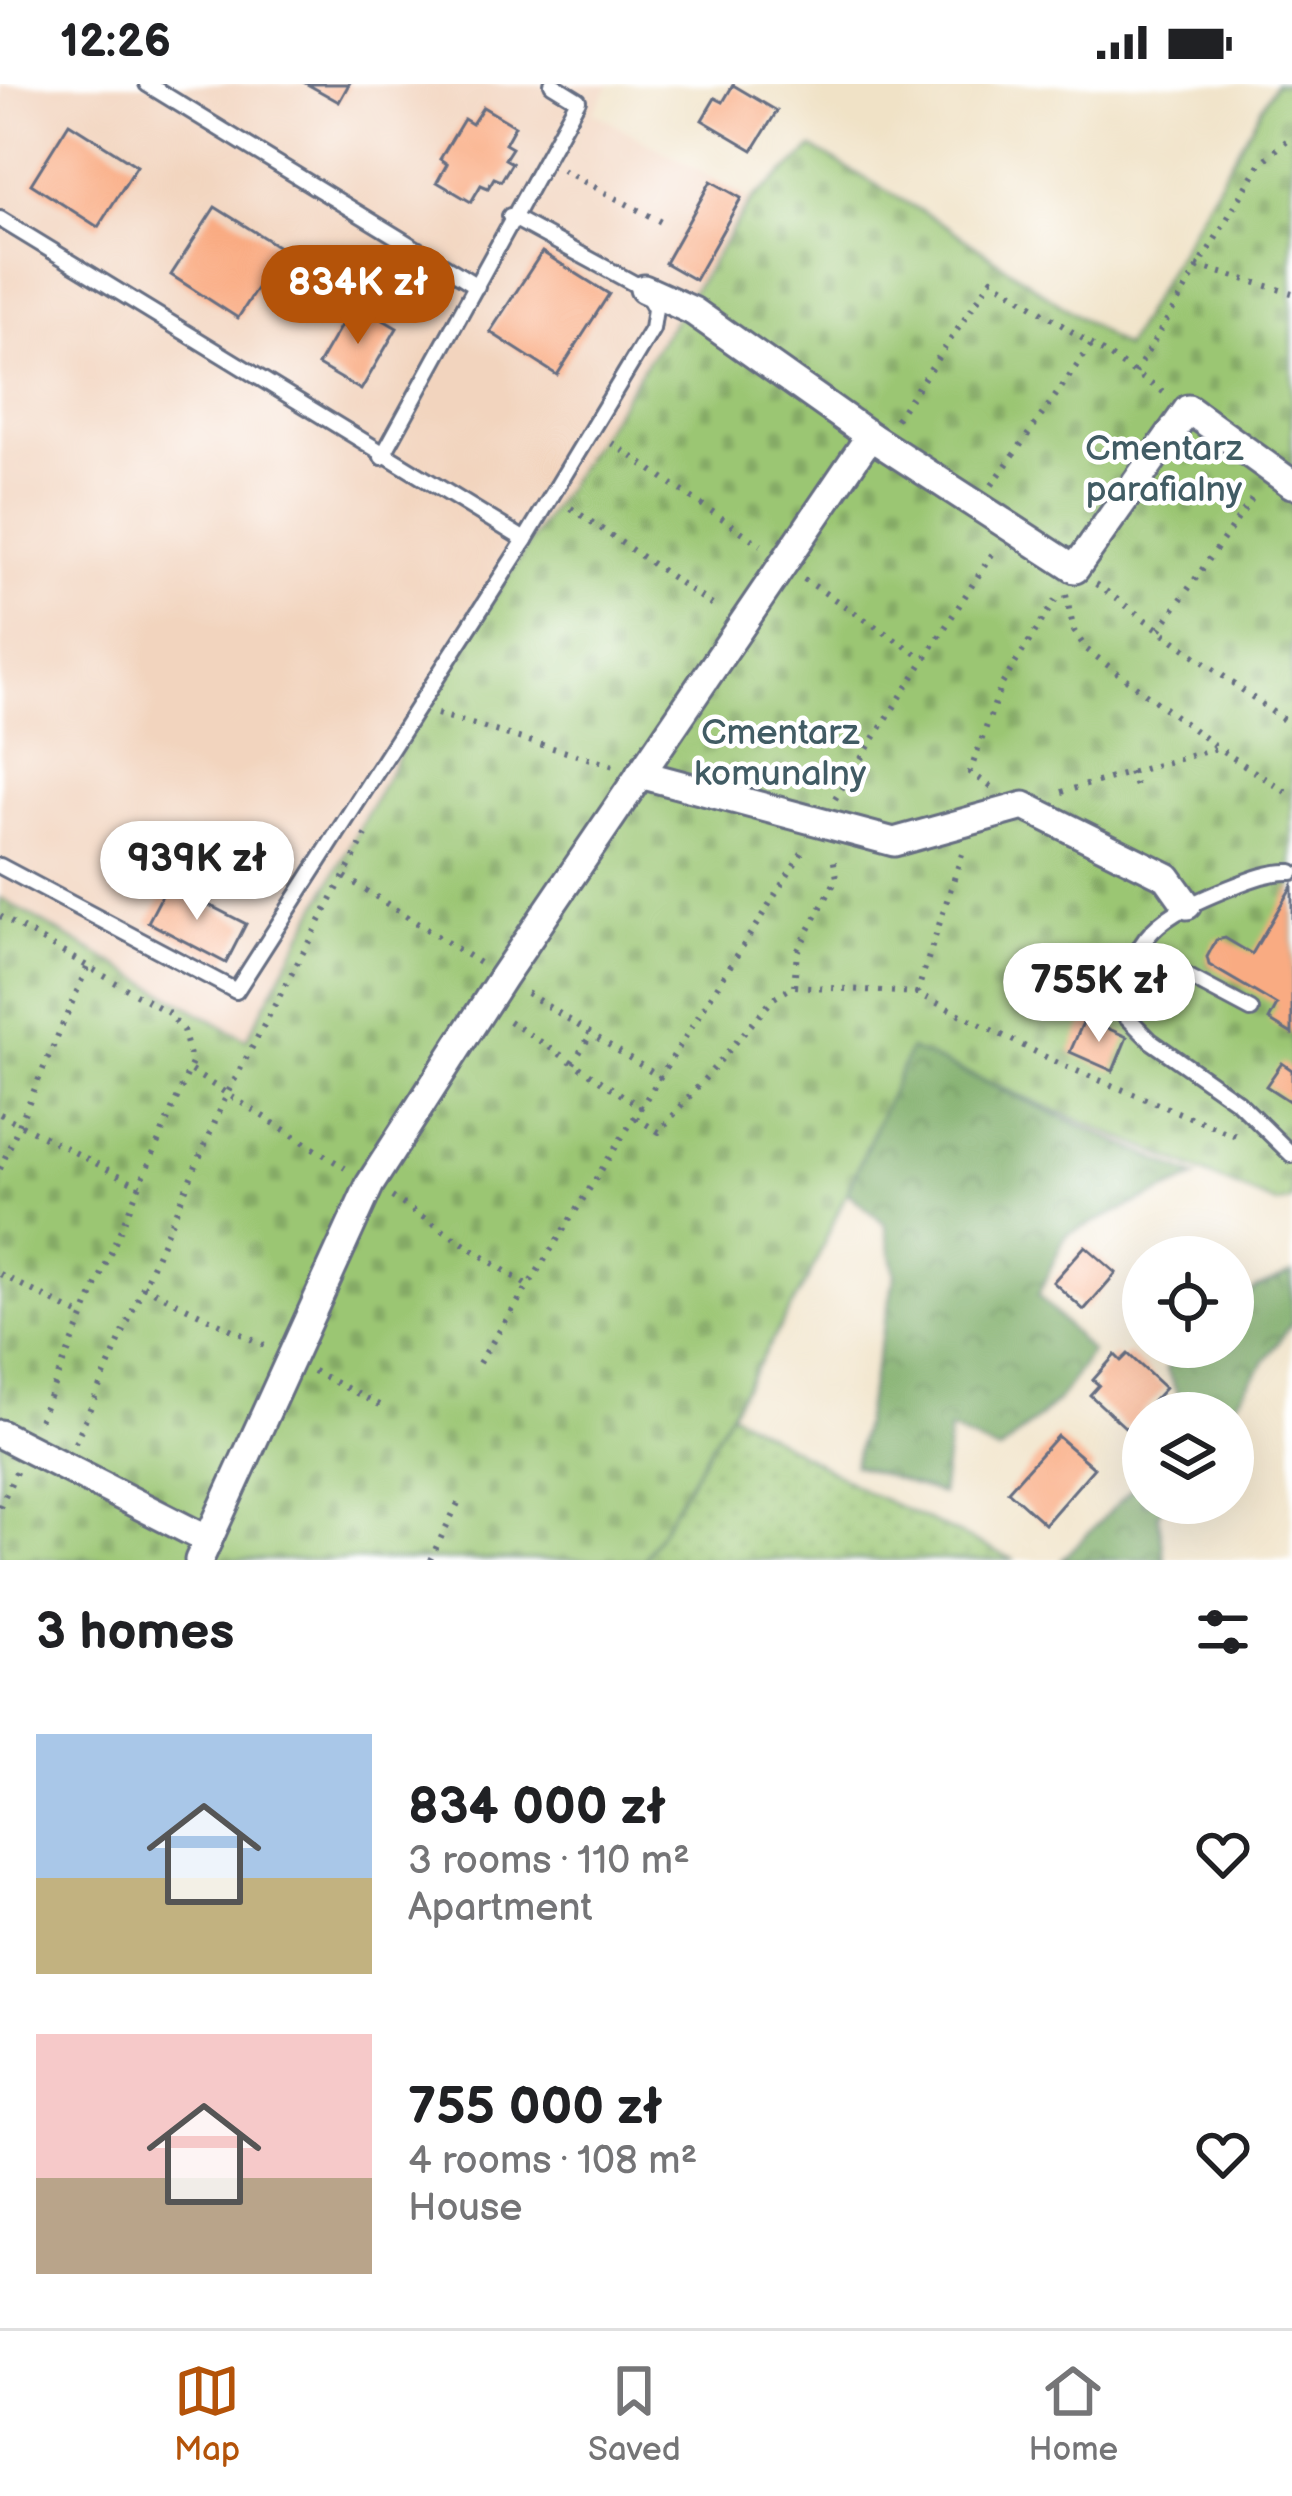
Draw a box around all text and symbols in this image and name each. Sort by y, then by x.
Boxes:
text: 12:26 [60,15,171,70]
pin: 834K zł [247,245,469,347]
text: 834K zł [288,260,428,307]
park label: Cmentarz parafialny [1085,428,1244,512]
park label: Cmentarz komunalny [694,712,867,796]
pin: 939K zł [86,821,308,923]
text: 939K zł [127,836,267,883]
pin: 755K zł [988,943,1210,1045]
text: 755K zł [1030,958,1168,1005]
map controls [1122,1236,1254,1524]
button: locate [1122,1236,1254,1368]
button: layers [1122,1392,1254,1524]
icon: filters [1190,1599,1256,1665]
text: 3 homes [36,1602,234,1663]
text: 834 000 zł [408,1777,666,1838]
icon: home [132,1782,276,1926]
icon: heart [1190,1821,1256,1887]
text: 3 rooms · 110 m² [408,1838,690,1885]
text: Apartment [408,1885,592,1932]
text: 755 000 zł [408,2077,663,2138]
icon: home [132,2082,276,2226]
icon: heart [1190,2121,1256,2187]
text: 4 rooms · 108 m² [408,2138,697,2185]
text: House [408,2185,522,2232]
tab: Map [174,2358,240,2470]
tab: Saved [588,2358,681,2470]
tab: Home [1028,2358,1118,2470]

